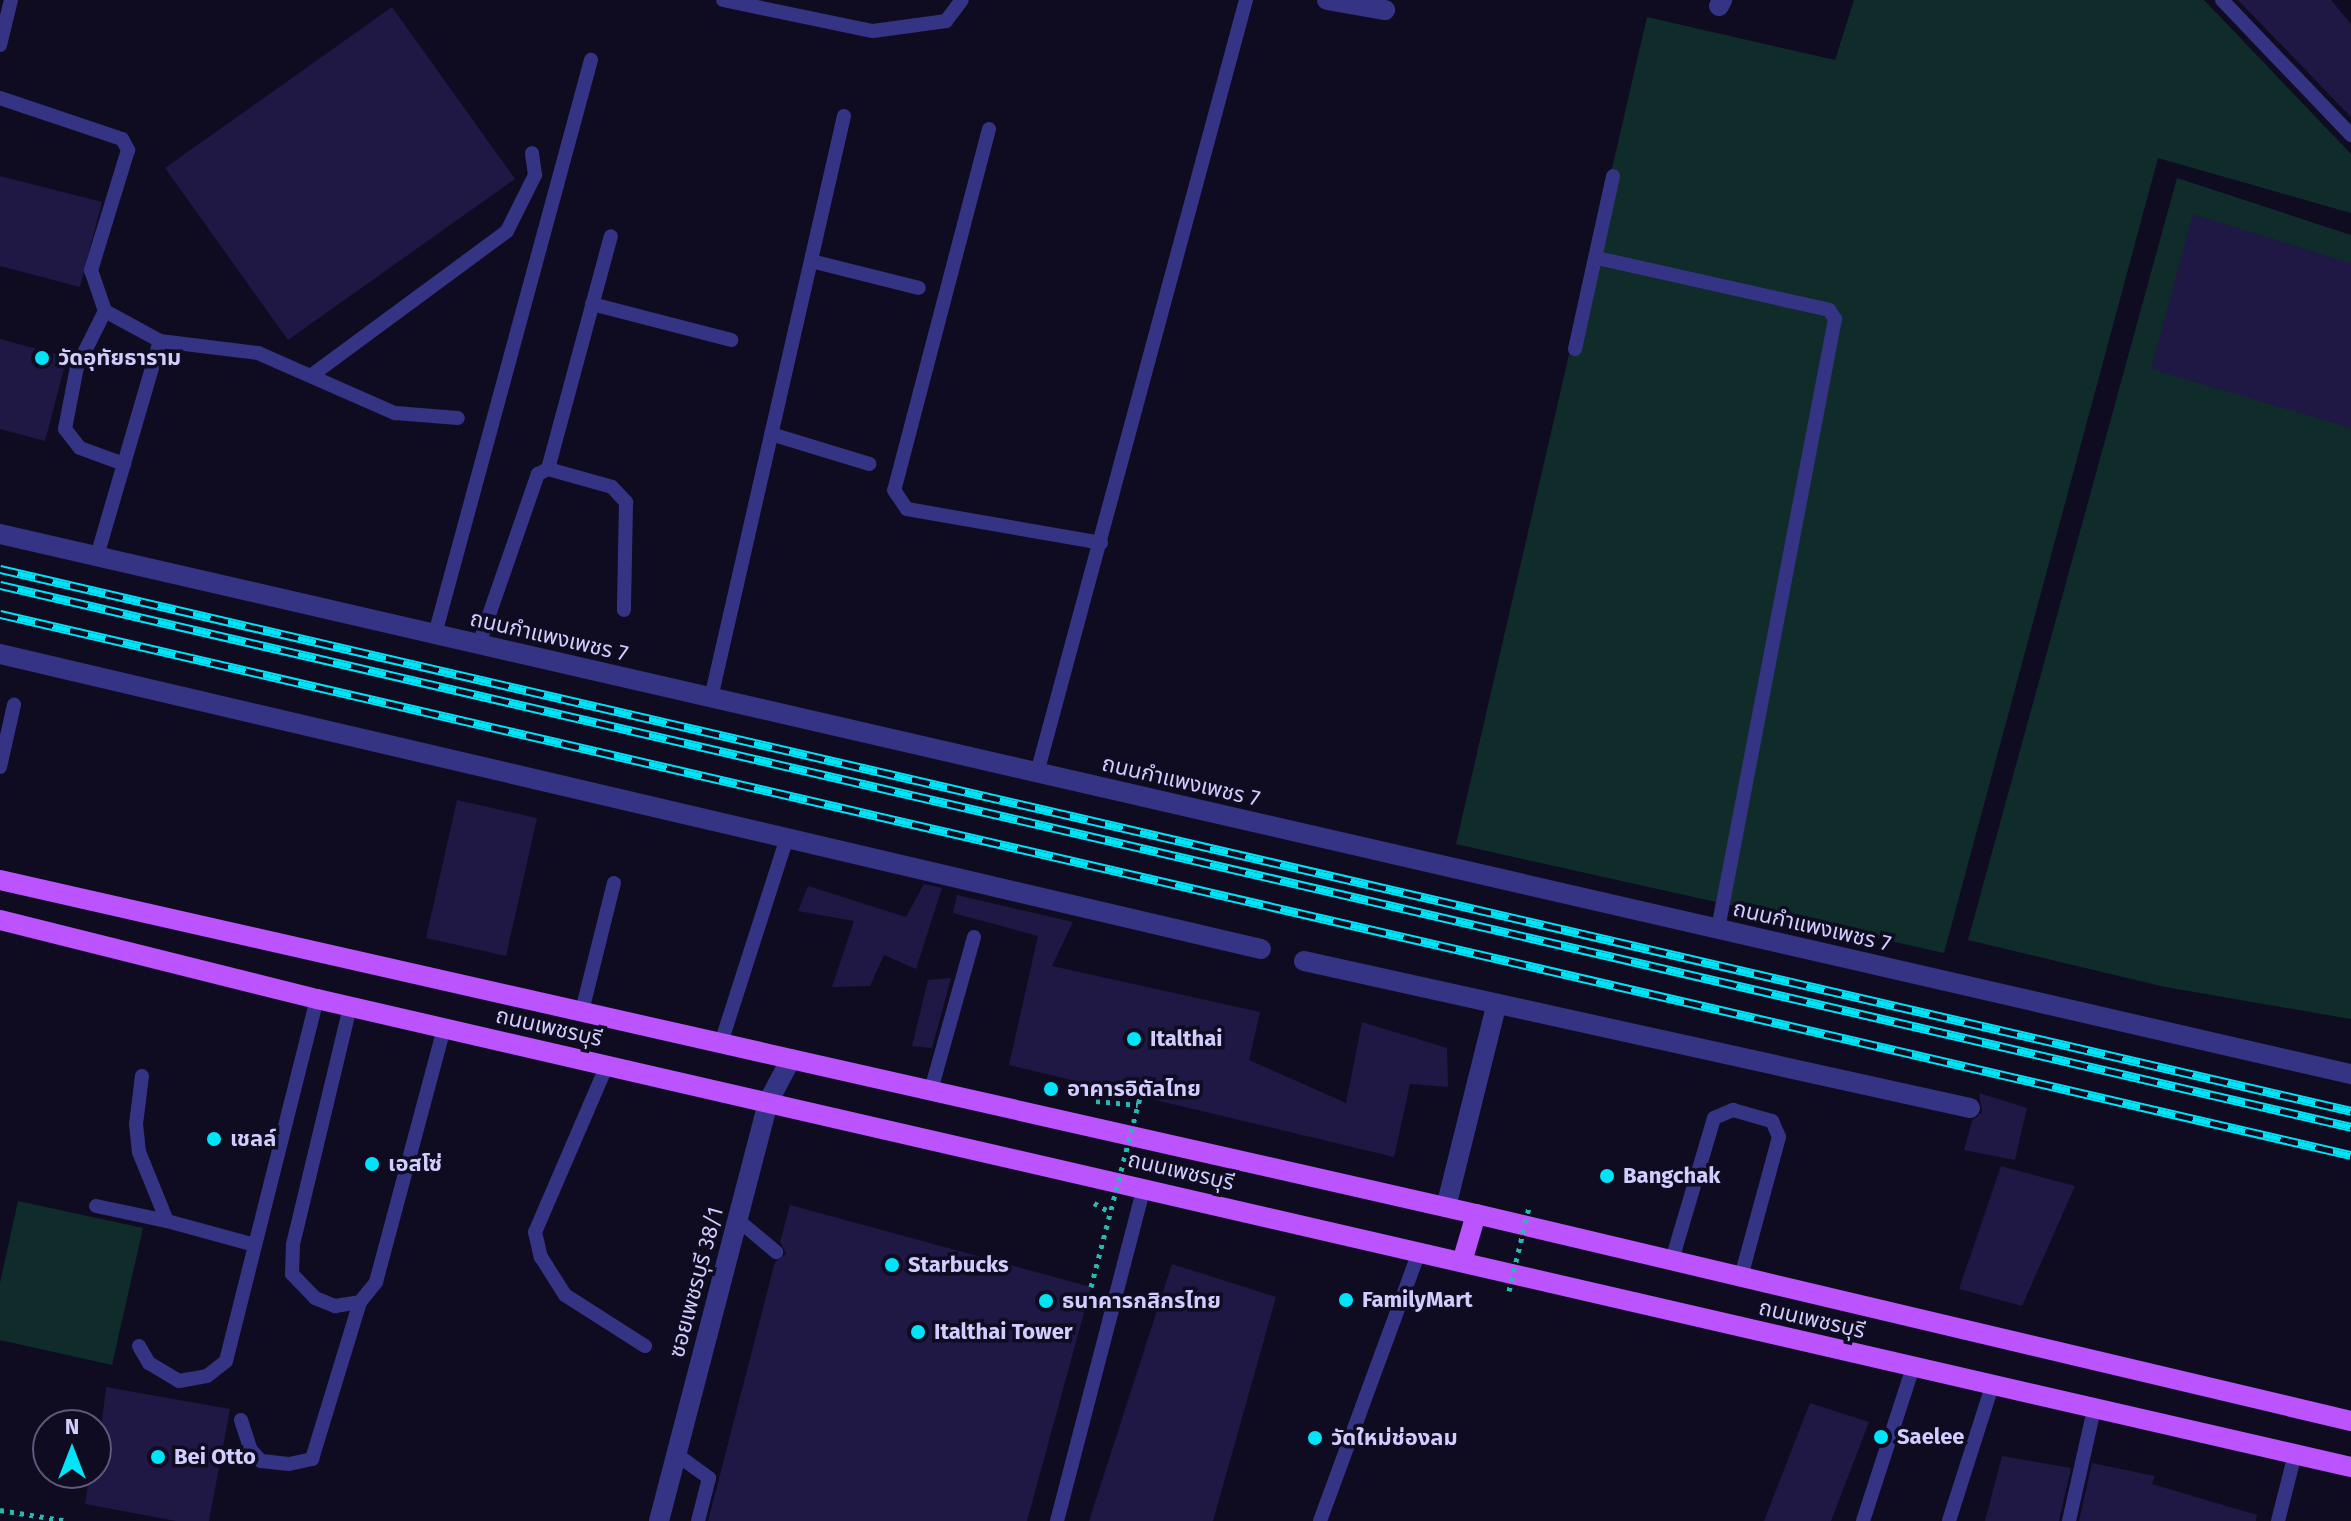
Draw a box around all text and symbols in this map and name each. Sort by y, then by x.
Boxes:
place label: วัดอุทัยธาราม [58,345,181,371]
marker: วัดอุทัยธาราม [33,349,51,367]
street label: ถนนกำแพงเพชร 7 [467,605,631,667]
street label: ถนนกำแพงเพชร 7 [1099,750,1263,812]
street label: ถนนกำแพงเพชร 7 [1730,895,1894,957]
street label: ถนนเพชรบุรี [493,1002,605,1052]
place label: Italthai [1150,1026,1222,1052]
marker: Italthai [1125,1030,1143,1048]
place label: อาคารอิตัลไทย [1067,1076,1201,1102]
marker: อาคารอิตัลไทย [1042,1080,1060,1098]
place label: เชลล์ [230,1126,276,1152]
marker: เชลล์ [205,1130,223,1148]
street label: ถนนเพชรบุรี [1125,1146,1237,1196]
place label: เอสโซ่ [388,1151,442,1177]
marker: เอสโซ่ [363,1155,381,1173]
place label: Bangchak [1623,1163,1720,1189]
marker: Bangchak [1598,1167,1616,1185]
street label: ซอยเพชรบุรี 38/1 [663,1204,729,1360]
place label: Starbucks [908,1252,1009,1278]
marker: Starbucks [883,1256,901,1274]
place label: FamilyMart [1362,1287,1473,1313]
place label: ธนาคารกสิกรไทย [1062,1288,1221,1314]
marker: FamilyMart [1337,1291,1355,1309]
marker: ธนาคารกสิกรไทย [1037,1292,1055,1310]
street label: ถนนเพชรบุรี [1756,1294,1868,1344]
place label: Italthai Tower [934,1319,1073,1345]
marker: Italthai Tower [909,1323,927,1341]
north arrow [32,1409,112,1489]
text: N [65,1413,79,1440]
place label: Saelee [1897,1424,1964,1450]
place label: วัดใหม่ช่องลม [1331,1425,1458,1451]
marker: Saelee [1872,1428,1890,1446]
marker: วัดใหม่ช่องลม [1306,1429,1324,1447]
place label: Bei Otto [174,1444,256,1470]
marker: Bei Otto [149,1448,167,1466]

